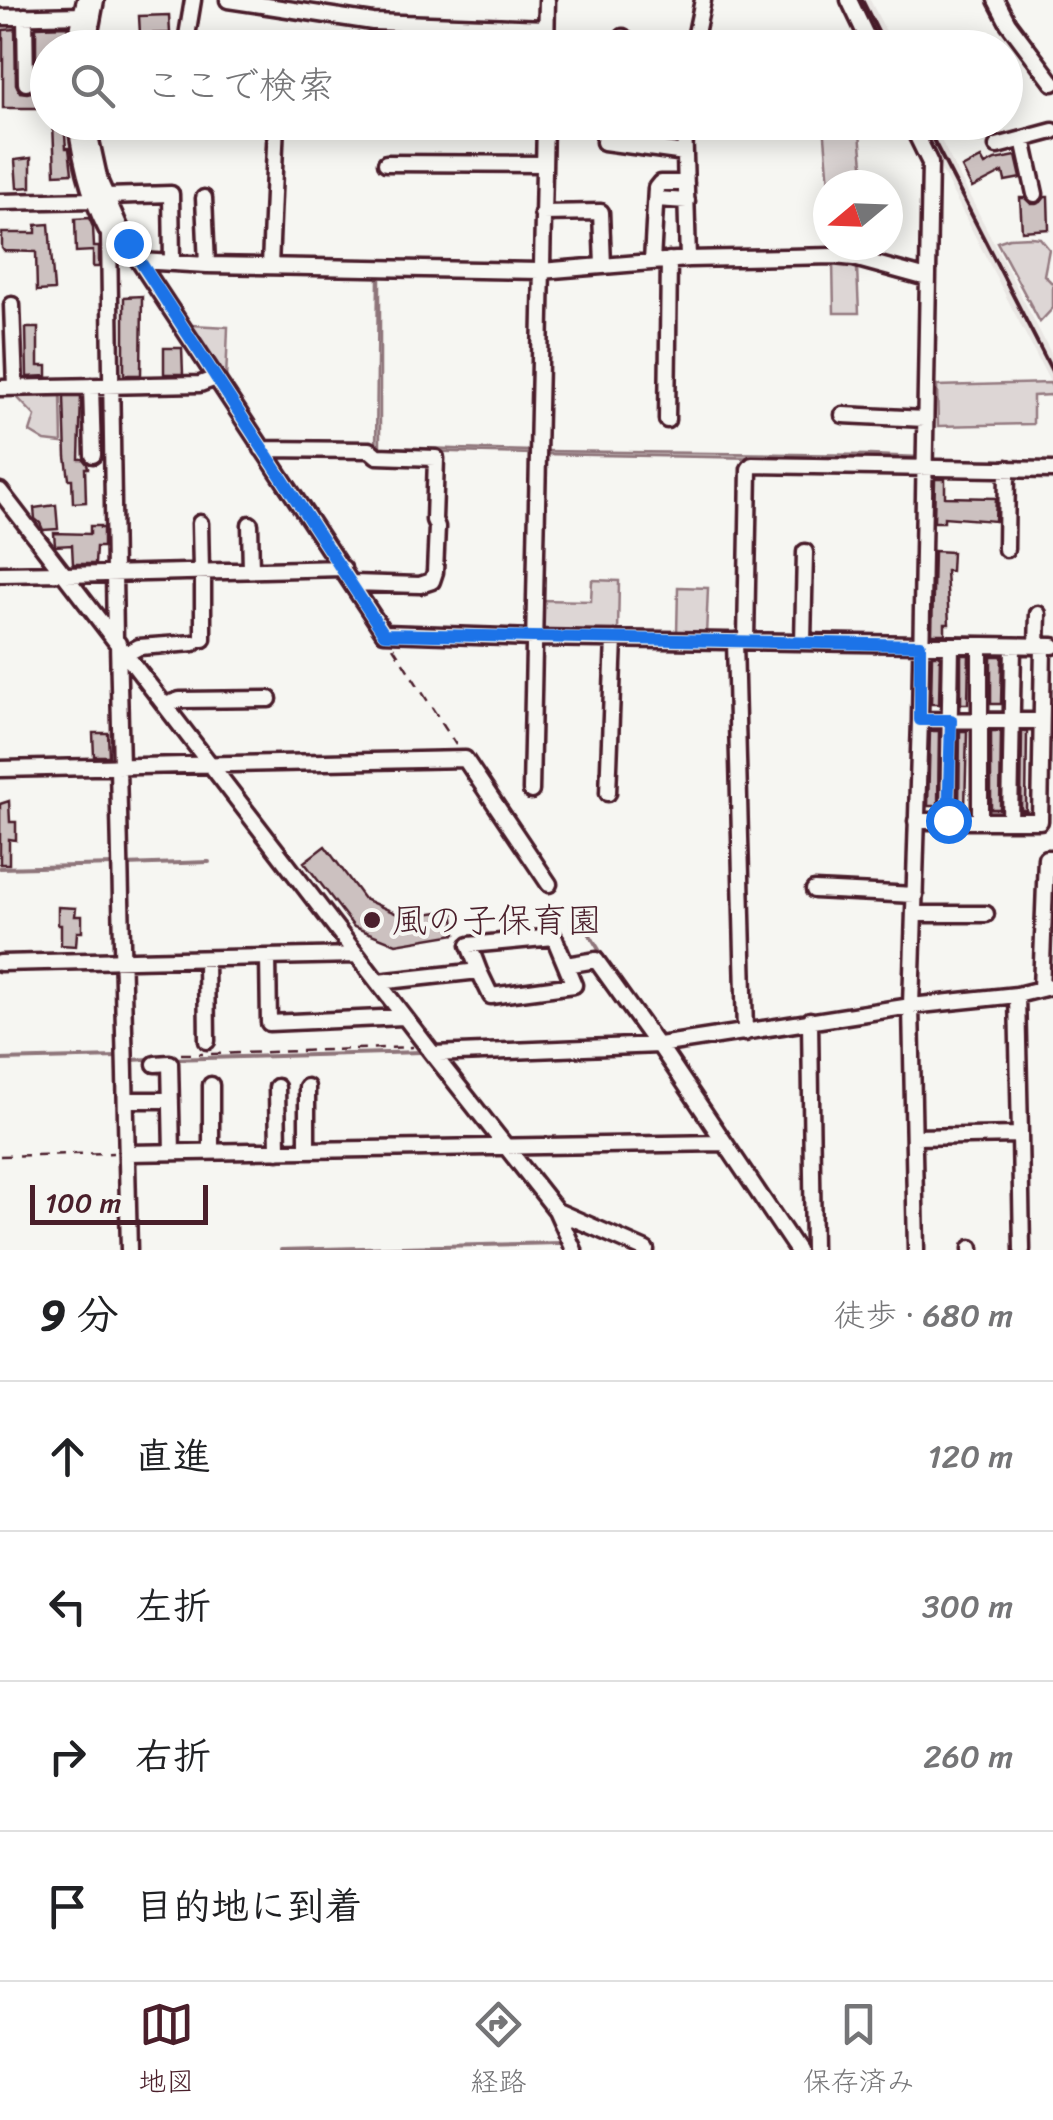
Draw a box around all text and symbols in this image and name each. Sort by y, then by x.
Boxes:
search box [30,30,1023,140]
text: ここで検索 [145,52,335,119]
icon: search [65,58,120,113]
north arrow [813,170,903,260]
route end [106,221,152,267]
route start [926,798,972,844]
place label: 風の子保育園 [392,889,602,951]
marker: 風の子保育園 [361,909,383,931]
text: 100 m [45,1178,121,1227]
scale bar [30,1180,208,1224]
text: 9 分 [40,1278,119,1352]
text: 徒歩 · 680 m [833,1287,1013,1344]
text: 直進 [135,1423,211,1490]
text: 120 m [928,1428,1013,1485]
icon: ahead [40,1429,95,1484]
text: 左折 [135,1573,211,1640]
text: 300 m [922,1578,1013,1635]
icon: left [40,1579,95,1634]
text: 右折 [135,1723,211,1790]
text: 260 m [923,1728,1013,1785]
icon: right [40,1729,95,1784]
text: 目的地に到着 [135,1873,363,1940]
icon: arrive [40,1879,95,1934]
tab: 地図 [138,1997,194,2106]
tab: 経路 [470,1997,527,2106]
tab: 保存済み [803,1997,915,2106]

